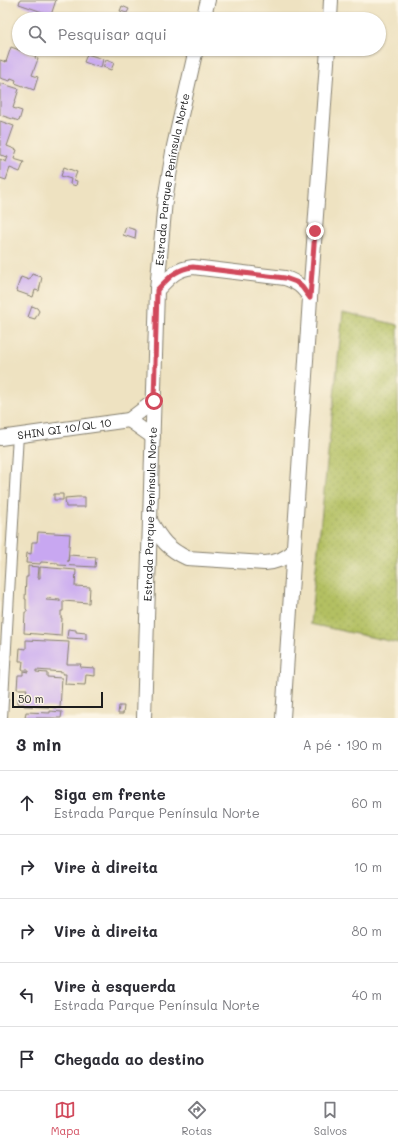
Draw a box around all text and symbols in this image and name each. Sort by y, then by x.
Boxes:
search box [12,12,386,56]
icon: search [26,23,48,45]
text: Pesquisar aqui [58,24,167,44]
street label: Estrada Parque Península Norte [151,91,193,266]
route end [306,222,324,240]
route start [145,392,163,410]
street label: SHIN QI 10/QL 10 [16,415,112,442]
street label: Estrada Parque Península Norte [140,426,160,602]
scale bar [12,690,103,709]
text: 50 m [18,691,44,706]
text: 3 min [16,733,61,755]
text: A pé · 190 m [303,736,382,753]
text: Siga em frente [54,784,166,804]
icon: ahead [16,792,38,814]
text: 60 m [352,794,382,811]
text: Estrada Parque Península Norte [54,804,260,821]
icon: right [16,856,38,878]
text: Vire à direita [54,857,158,877]
text: 10 m [354,858,382,875]
icon: right [16,920,38,942]
text: Vire à direita [54,921,158,941]
text: 80 m [352,922,382,939]
text: Vire à esquerda [54,976,176,996]
icon: left [16,984,38,1006]
text: 40 m [352,986,382,1003]
text: Estrada Parque Península Norte [54,996,260,1013]
icon: arrive [16,1048,38,1070]
text: Chegada ao destino [54,1049,204,1069]
tab: Mapa [51,1099,80,1138]
tab: Rotas [182,1099,212,1138]
tab: Salvos [314,1099,347,1138]

